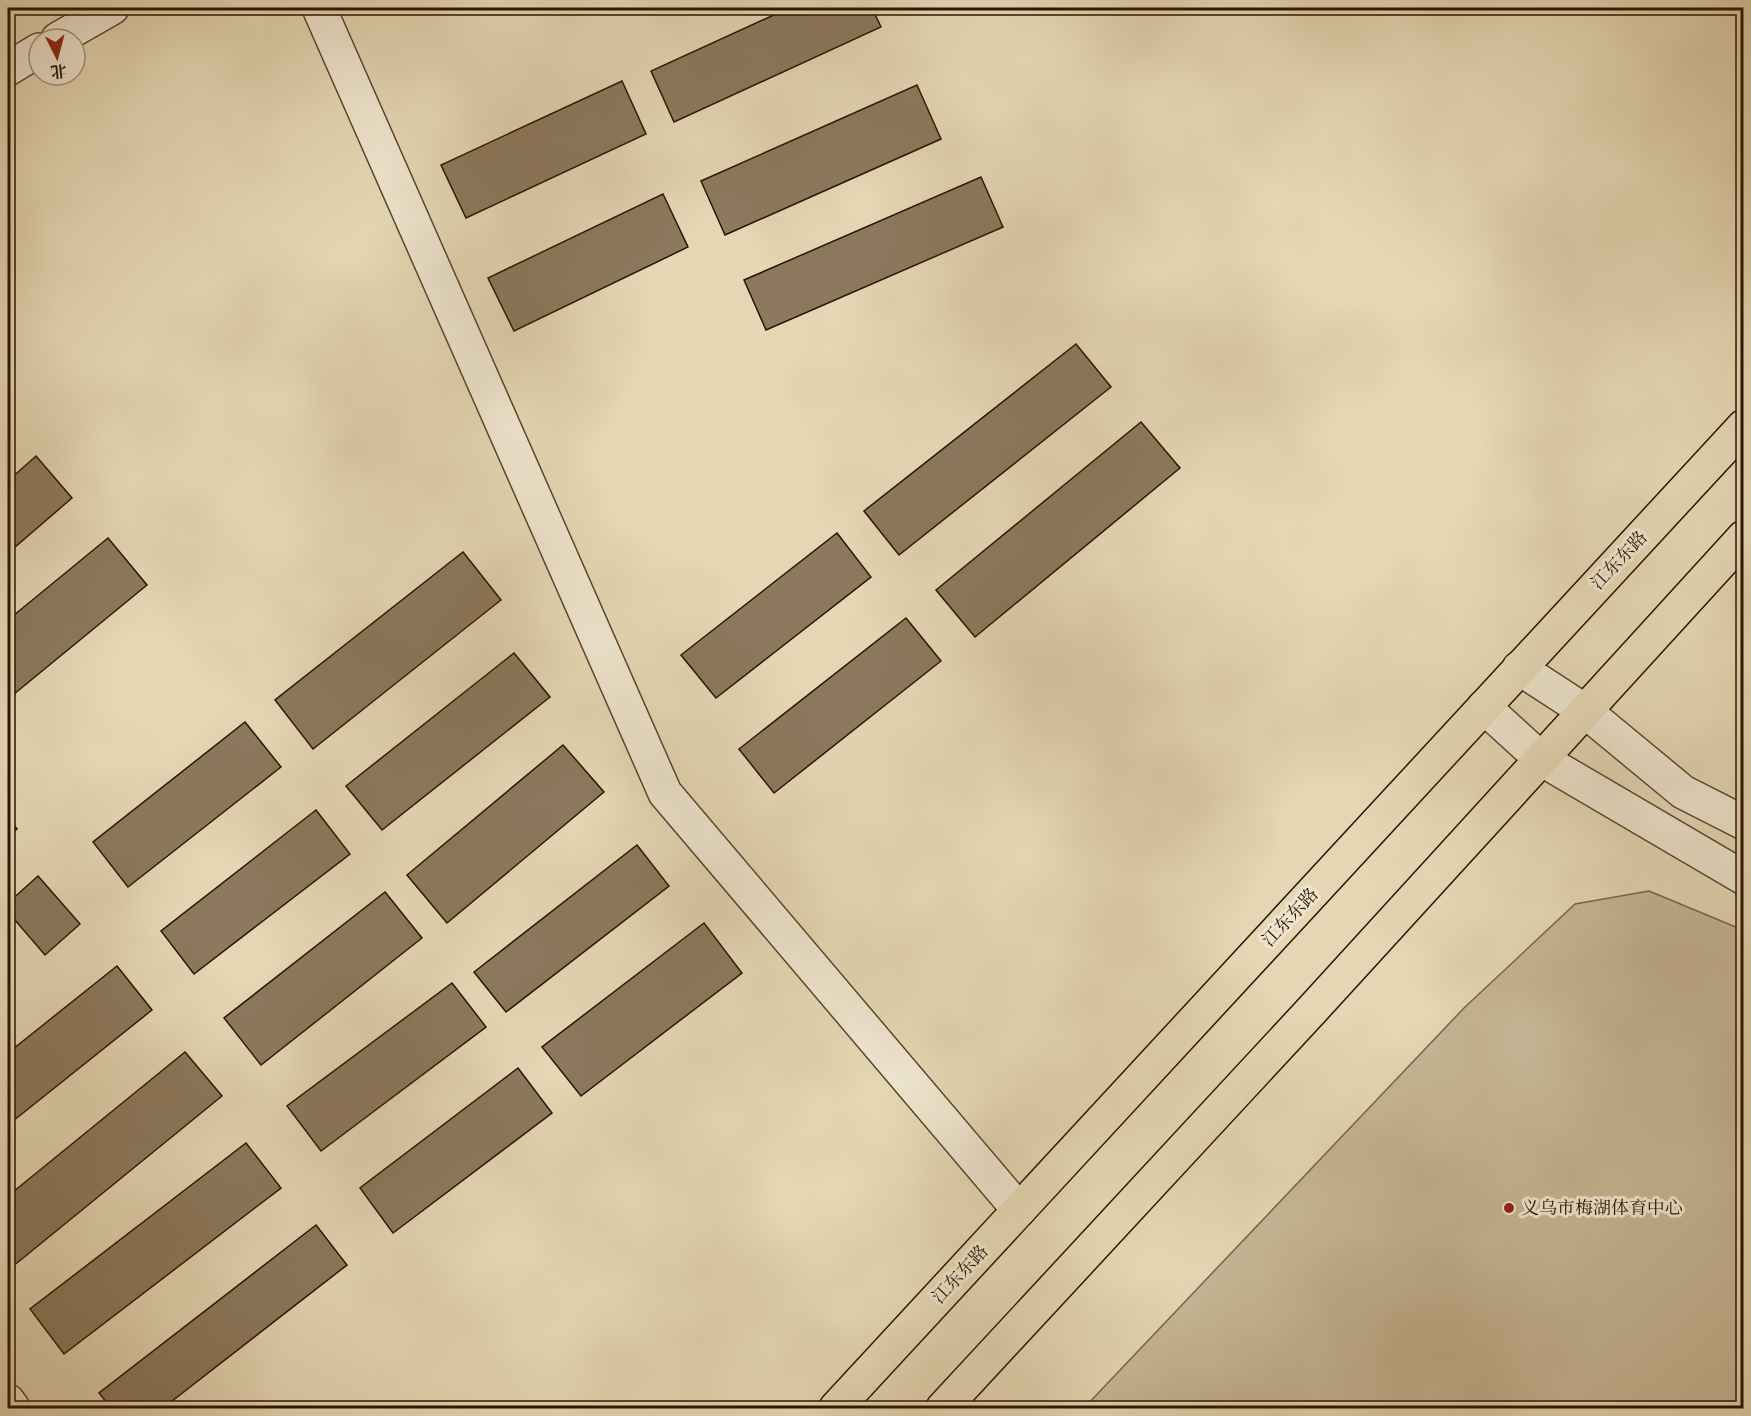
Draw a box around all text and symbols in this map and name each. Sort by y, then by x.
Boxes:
north arrow [27,27,87,87]
text: 北 [49,59,68,83]
street label: 江东东路 [1586,525,1652,595]
street label: 江东东路 [1257,882,1323,952]
place label: 义乌市梅湖体育中心 [1521,1196,1683,1220]
marker: 义乌市梅湖体育中心 [1502,1201,1516,1215]
street label: 江东东路 [927,1239,993,1309]

